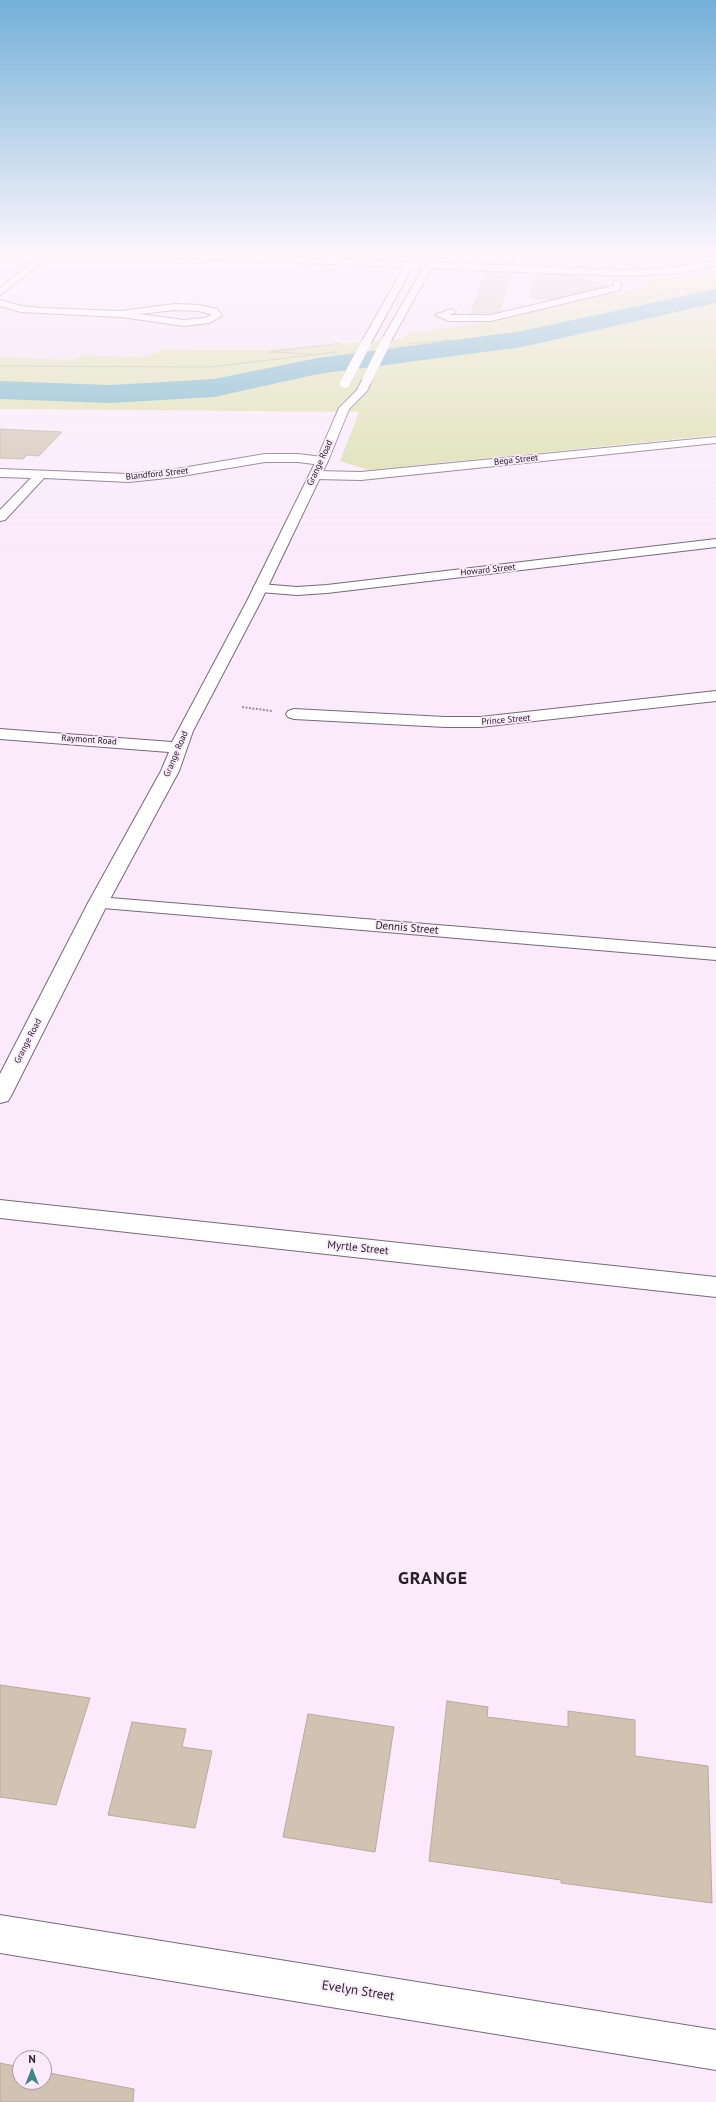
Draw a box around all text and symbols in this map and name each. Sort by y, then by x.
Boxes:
street label: Grange Road [305,439,335,487]
street label: Bega Street [493,452,539,468]
street label: Blandford Street [125,465,189,483]
street label: Howard Street [460,562,516,578]
street label: Prince Street [481,712,531,728]
street label: Grange Road [161,729,191,779]
street label: Raymont Road [61,733,117,747]
street label: Dennis Street [375,919,439,937]
street label: Grange Road [12,1017,44,1065]
street label: Myrtle Street [327,1238,389,1258]
district label: GRANGE [398,1568,468,1590]
street label: Evelyn Street [321,1978,395,2004]
north arrow [12,2050,52,2090]
text: N [28,2052,36,2066]

